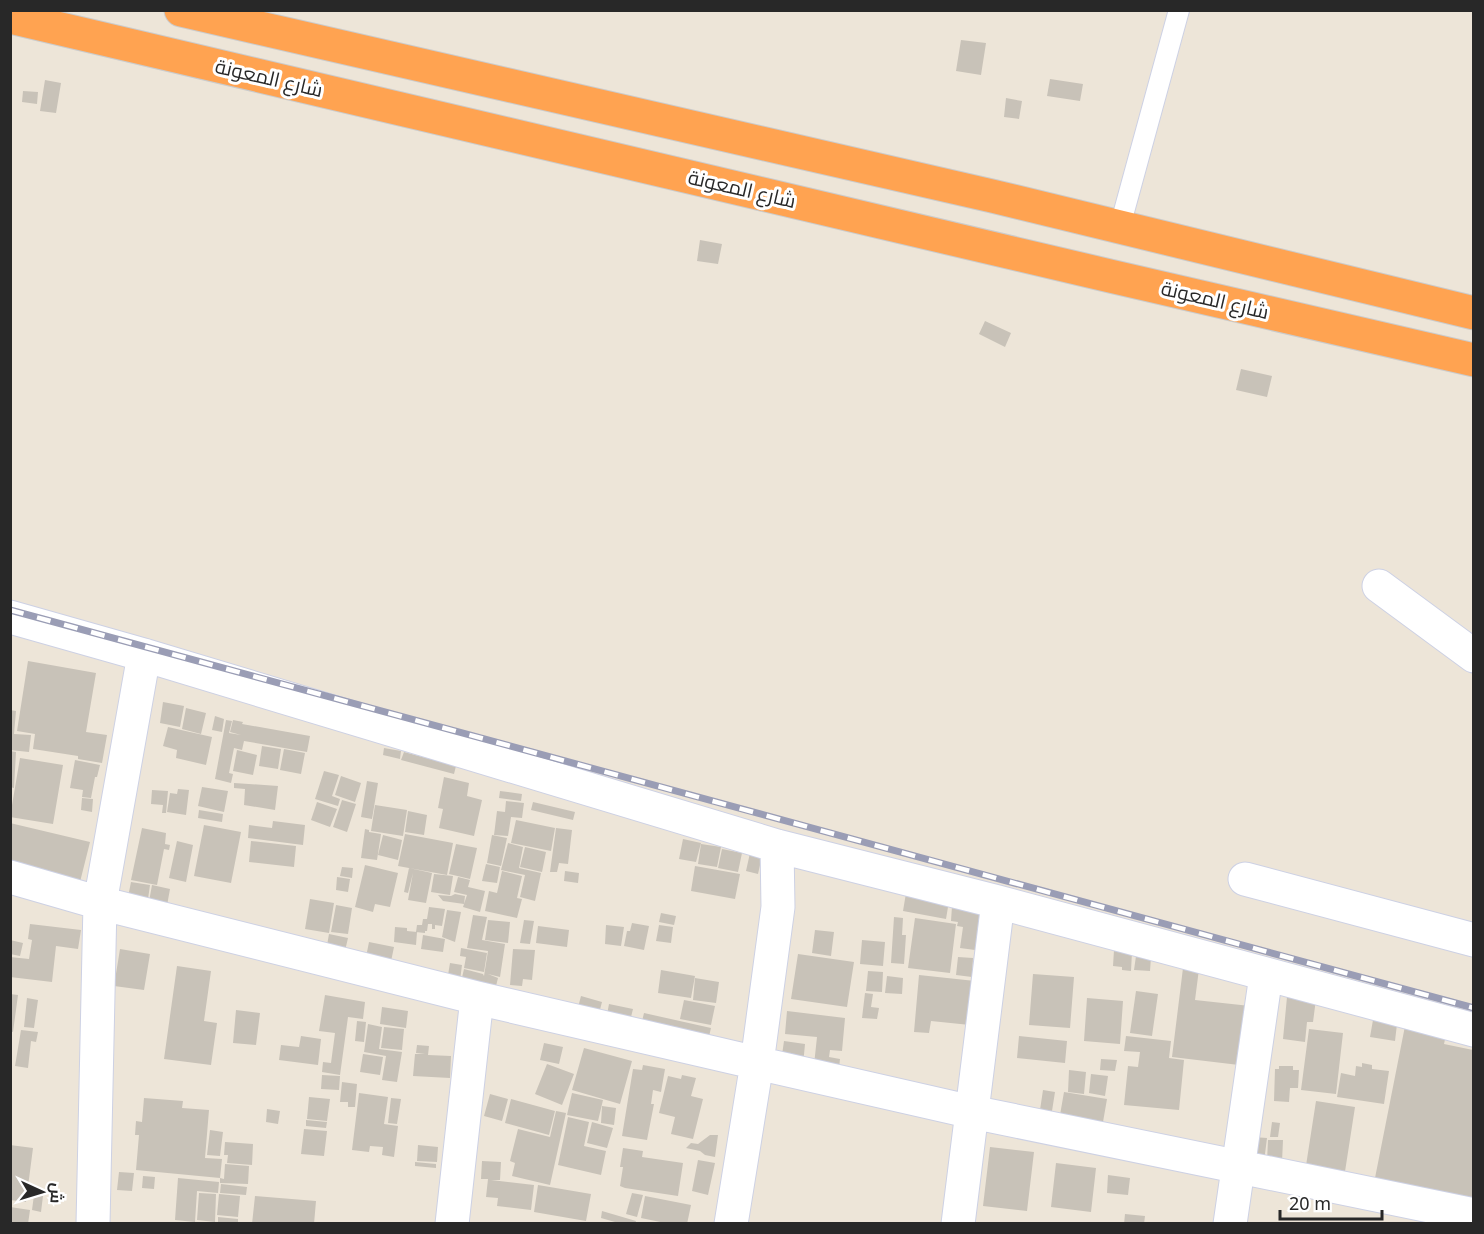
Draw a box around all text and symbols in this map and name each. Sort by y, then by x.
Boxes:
street label: شارع المعونة [213,52,325,104]
street label: شارع المعونة [686,163,798,215]
street label: شارع المعونة [1159,274,1271,326]
north arrow [12,1162,72,1222]
text: ش [45,1182,69,1204]
scale bar [1280,1183,1382,1221]
text: 20 m [1289,1191,1331,1215]

